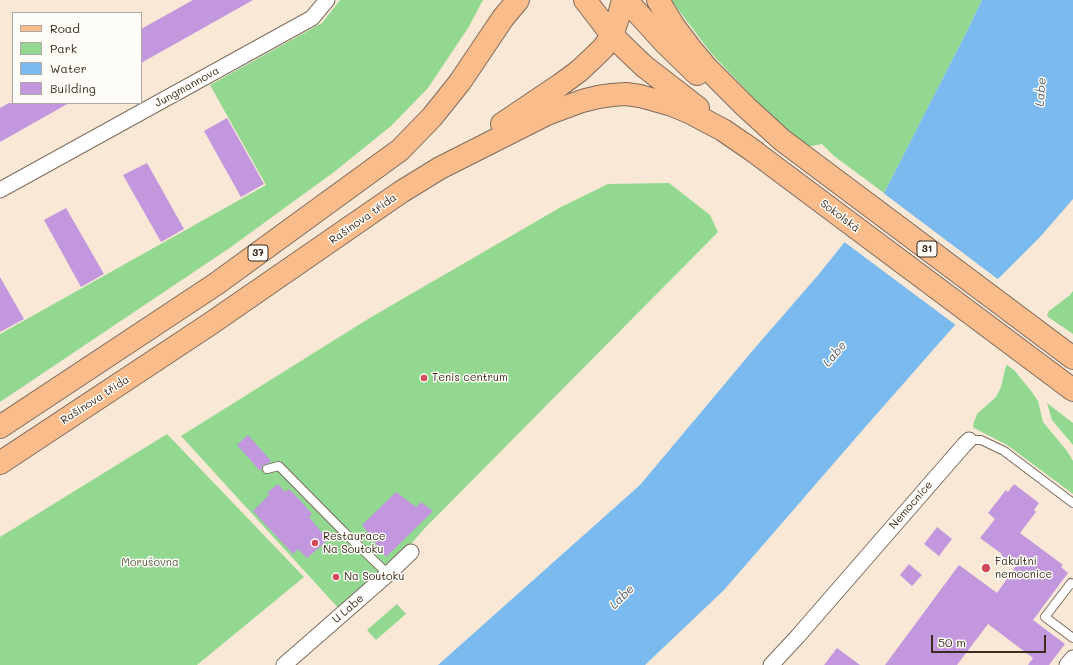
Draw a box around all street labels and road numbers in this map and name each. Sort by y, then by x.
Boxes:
street label: Jungmannova [153,64,221,110]
street label: Rašínova třída [327,191,399,247]
street label: Sokolská [818,197,862,235]
road number: 31 [917,241,937,257]
road number: 37 [248,245,268,261]
street label: Rašínova třída [58,373,132,427]
street label: Nemocnice [887,478,935,532]
street label: U Labe [330,592,366,626]

